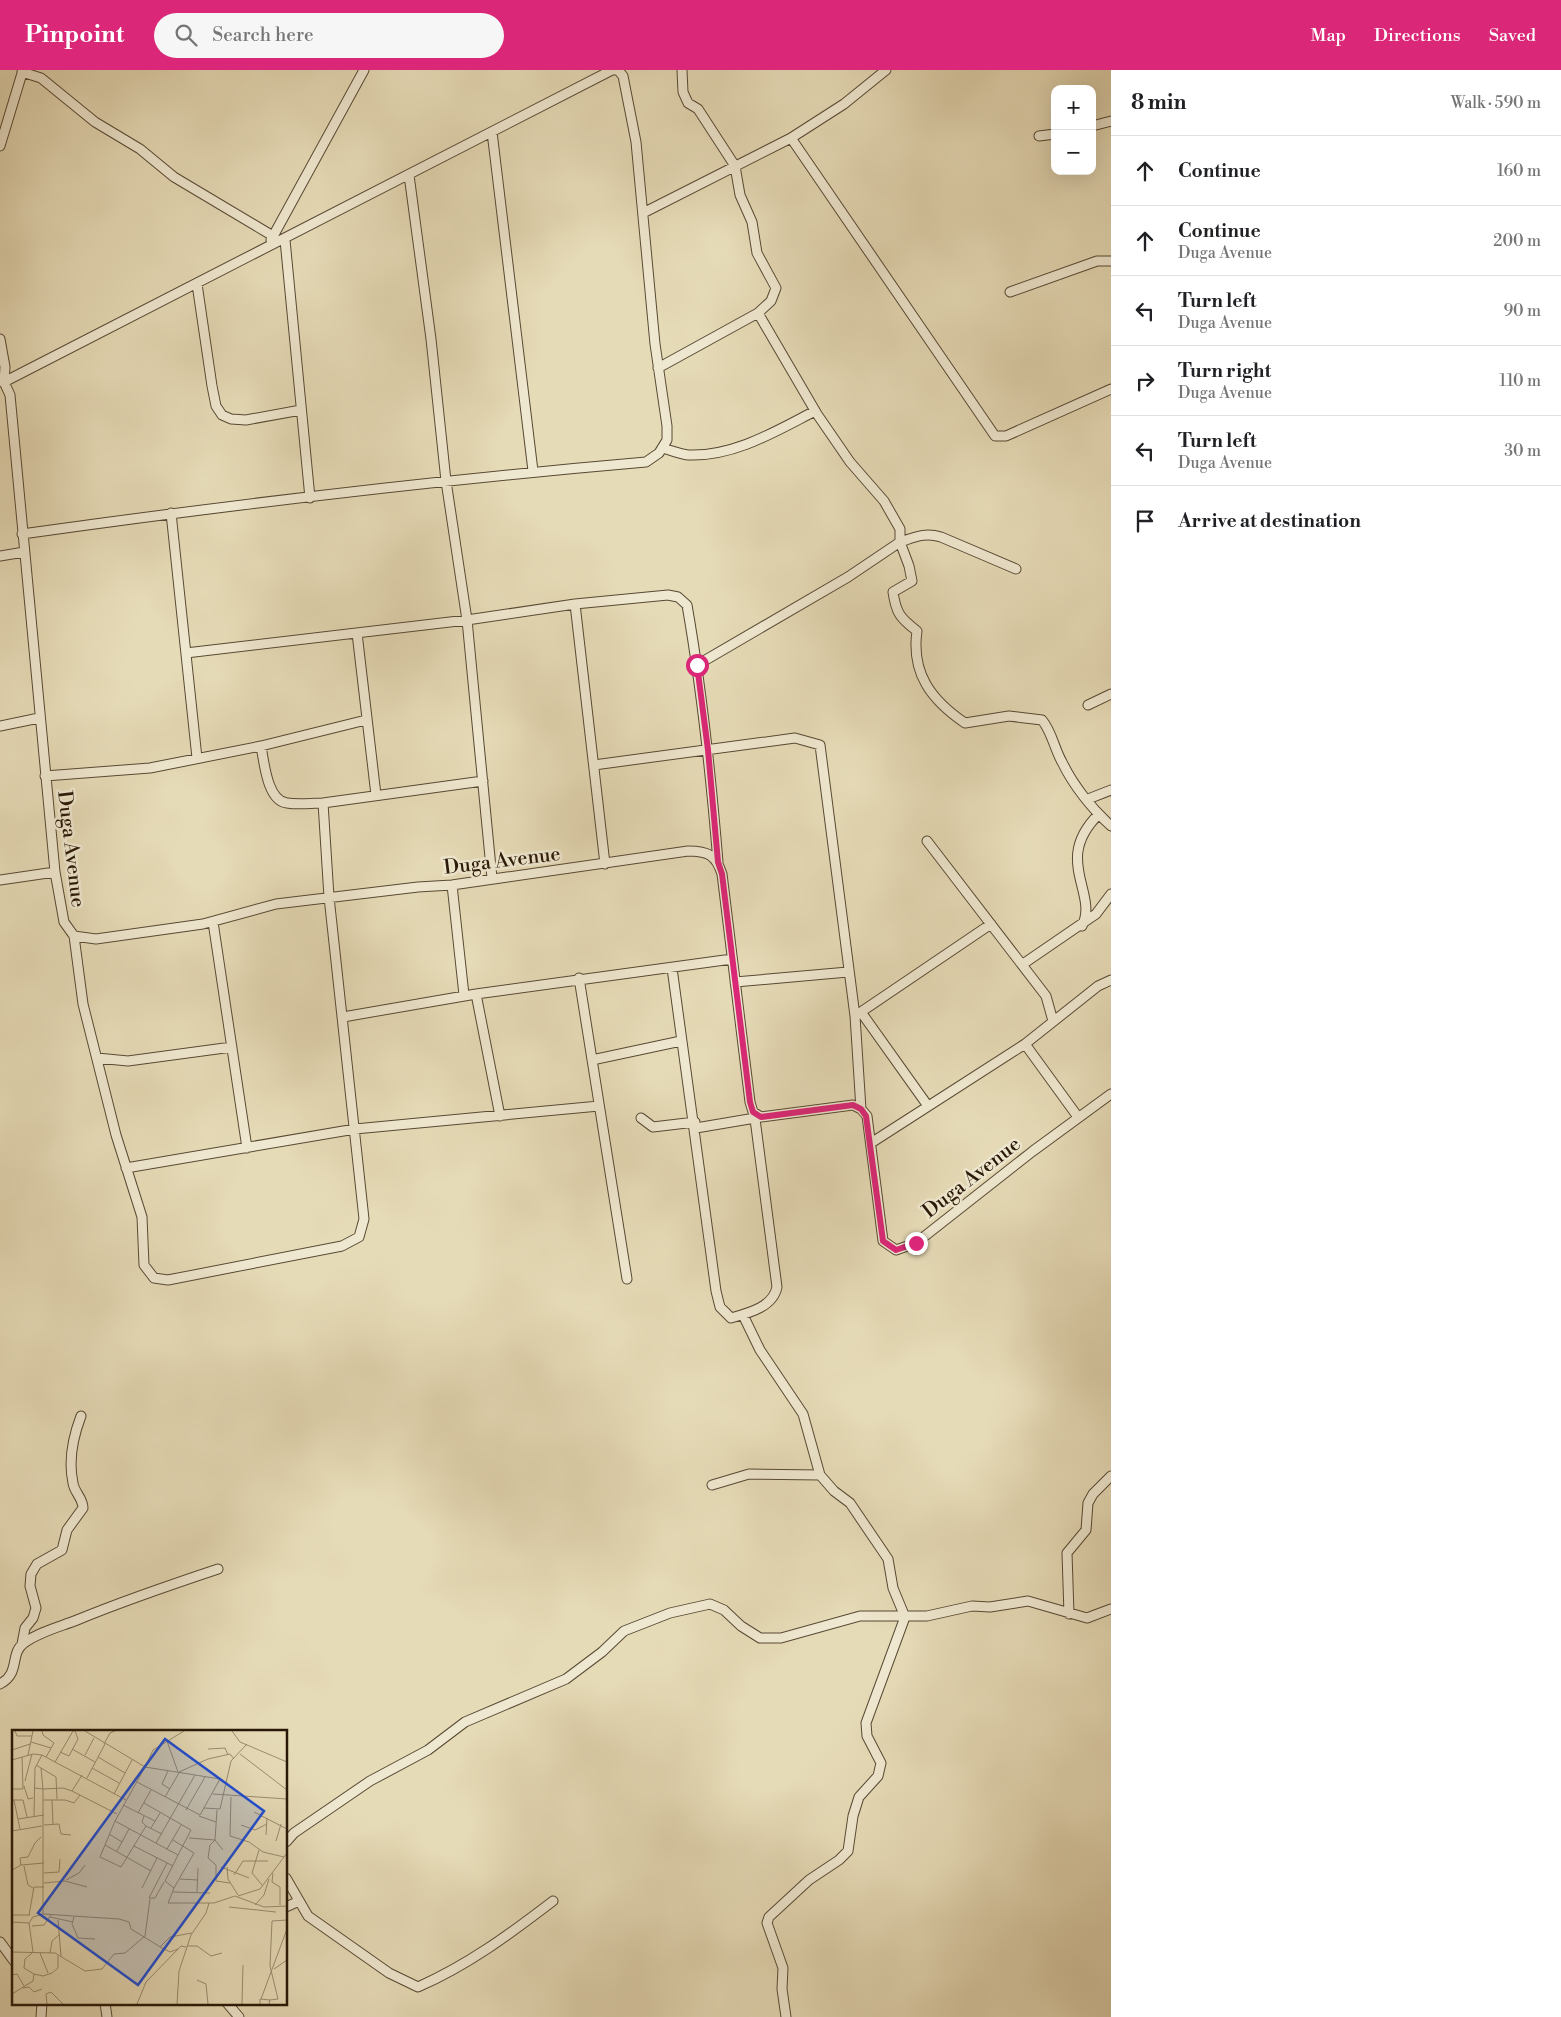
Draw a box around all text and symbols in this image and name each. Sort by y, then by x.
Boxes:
search box [154,13,504,58]
text: Pinpoint [25,20,124,50]
icon: search [172,21,200,49]
text: Search here [212,23,314,47]
text: Map [1310,24,1346,47]
text: Directions [1374,24,1461,47]
text: Saved [1489,24,1536,47]
map controls [1051,85,1096,175]
button: + [1051,85,1096,130]
text: 8 min [1131,90,1186,116]
text: Walk · 590 m [1451,93,1541,113]
button: − [1051,130,1096,175]
icon: ahead [1131,157,1159,185]
text: Continue [1178,159,1261,183]
text: 160 m [1497,161,1541,181]
text: Continue [1178,219,1261,243]
icon: ahead [1131,227,1159,255]
text: 200 m [1493,231,1541,251]
text: Duga Avenue [1178,243,1272,263]
text: Turn left [1178,289,1257,313]
icon: left [1131,297,1159,325]
text: 90 m [1503,301,1541,321]
text: Duga Avenue [1178,313,1272,333]
text: Turn right [1178,359,1271,383]
icon: right [1131,367,1159,395]
text: 110 m [1499,371,1541,391]
text: Duga Avenue [1178,383,1272,403]
text: Turn left [1178,429,1257,453]
icon: left [1131,437,1159,465]
text: 30 m [1504,441,1541,461]
text: Duga Avenue [1178,453,1272,473]
icon: arrive [1131,507,1159,535]
text: Arrive at destination [1178,509,1361,533]
route start [686,654,709,677]
street label: Duga Avenue [51,789,90,909]
street label: Duga Avenue [442,842,562,881]
street label: Duga Avenue [918,1132,1026,1224]
route end [905,1232,928,1255]
inset map [12,1730,288,2004]

